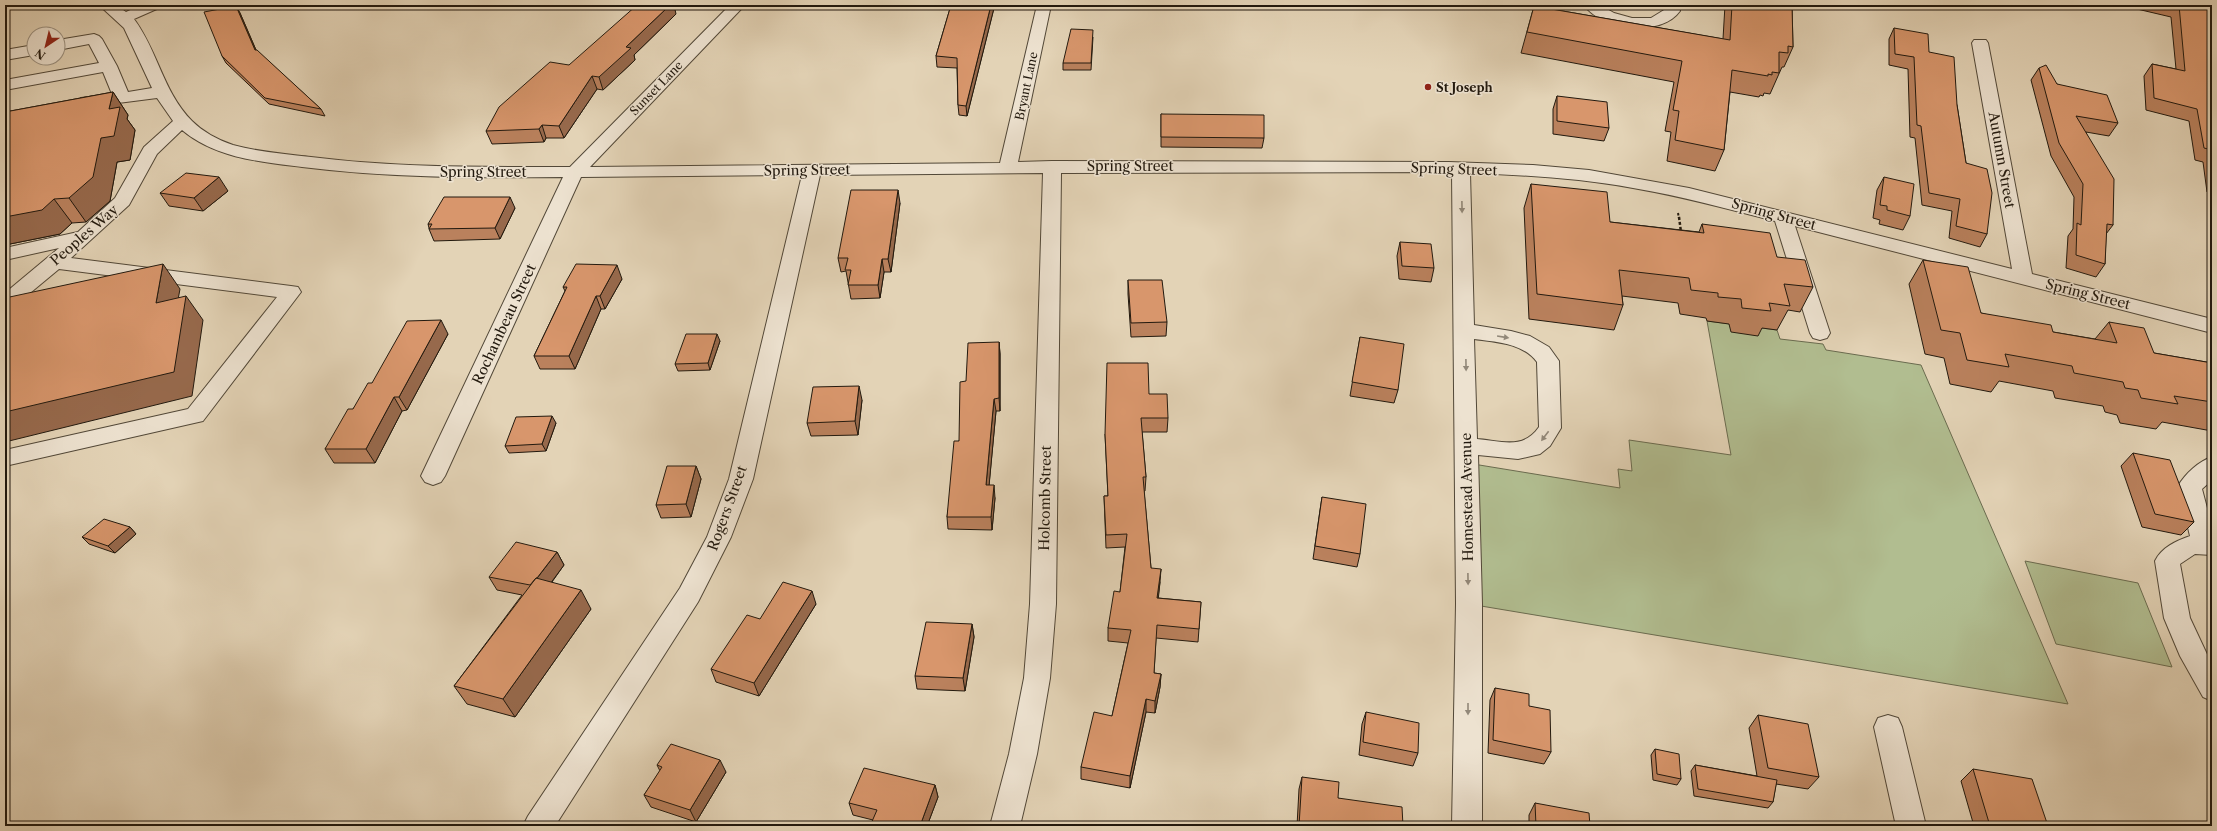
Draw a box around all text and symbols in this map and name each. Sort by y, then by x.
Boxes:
north arrow [26,26,66,66]
text: N [32,45,48,63]
street label: Bryant Lane [1011,50,1041,122]
street label: Sunset Lane [626,57,686,118]
place label: St Joseph [1436,80,1494,95]
marker: St Joseph [1423,82,1433,92]
street label: Autumn Street [1984,109,2019,210]
street label: Spring Street [1087,157,1173,175]
street label: Spring Street [1410,158,1498,180]
street label: Spring Street [764,160,851,180]
street label: Spring Street [440,163,526,181]
street label: Spring Street [1730,194,1818,234]
street label: Peoples Way [46,200,122,269]
one-way arrow [1459,201,1465,214]
street label: Rochambeau Street [468,261,540,387]
street label: Spring Street [2044,275,2132,313]
one-way arrow [1497,335,1510,341]
one-way arrow [1463,359,1469,372]
one-way arrow [1540,430,1549,441]
street label: Homestead Avenue [1457,432,1477,562]
street label: Holcomb Street [1035,445,1055,551]
street label: Rogers Street [703,463,751,553]
one-way arrow [1465,573,1471,586]
one-way arrow [1465,703,1471,716]

